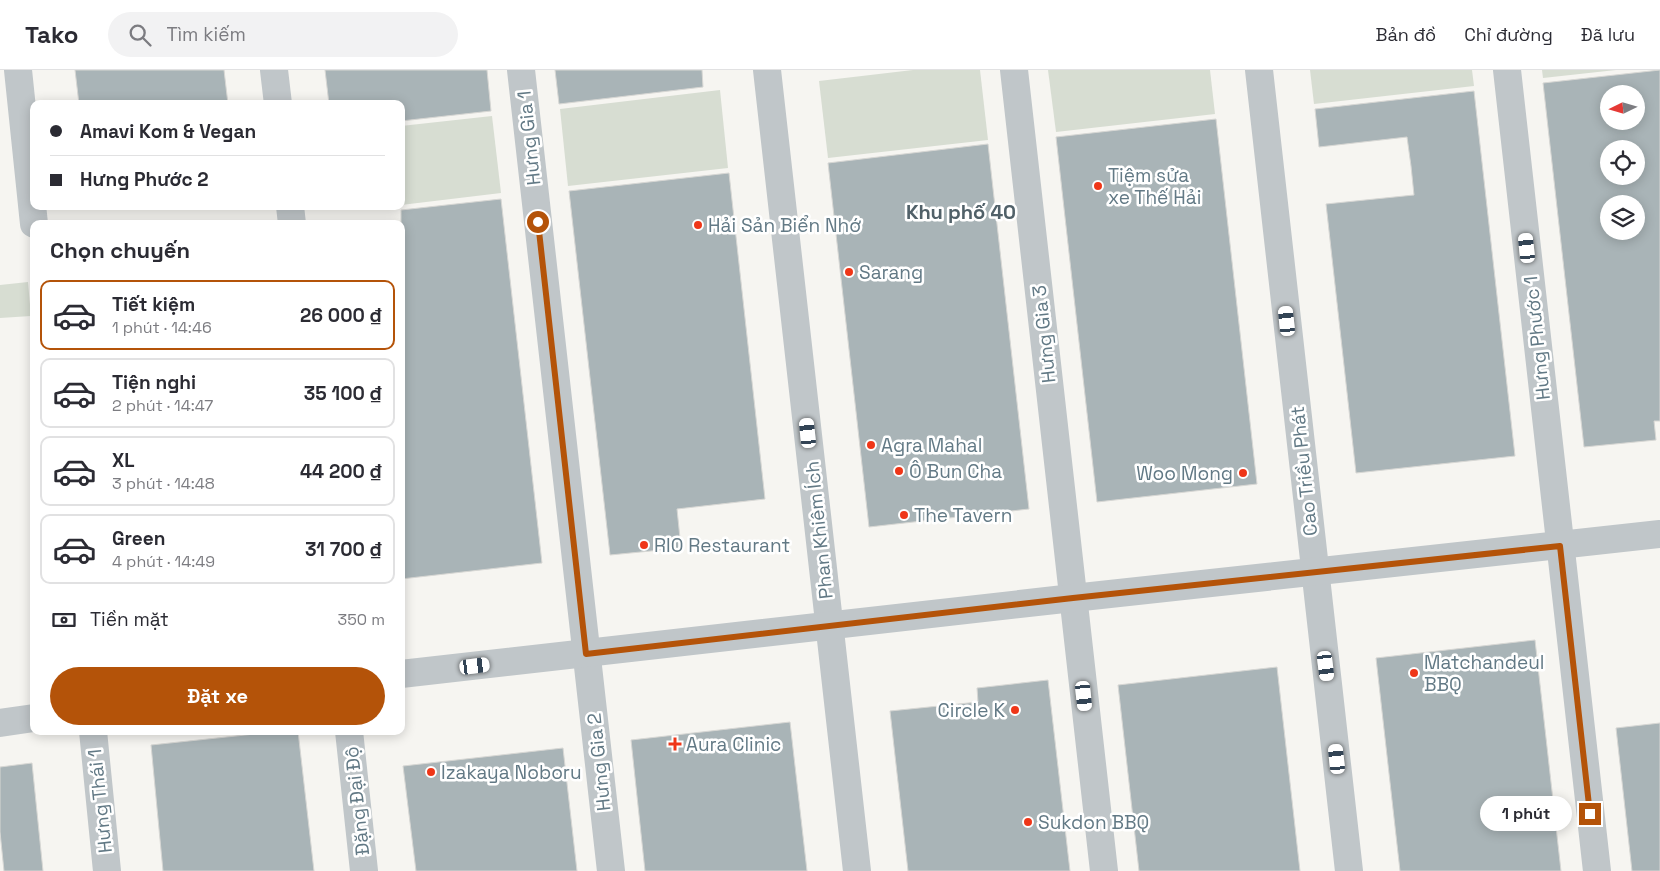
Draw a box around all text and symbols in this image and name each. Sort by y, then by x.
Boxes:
search box [108,12,458,57]
text: Tako [25,19,78,50]
icon: search [126,21,154,49]
text: Tìm kiếm [166,22,246,47]
text: Bản đồ [1376,23,1436,46]
text: Chỉ đường [1464,23,1553,46]
text: Đã lưu [1581,23,1635,46]
north arrow [1600,85,1645,130]
map controls [1600,85,1645,240]
street label: Hưng Gia 1 [512,90,546,186]
text: Amavi Kom & Vegan [80,119,256,144]
button: locate [1600,140,1645,185]
place label: Tiệm sửa xe Thế Hải [1108,163,1201,210]
text: Hưng Phước 2 [80,167,209,192]
marker: Tiệm sửa xe Thế Hải [1092,180,1104,192]
button: layers [1600,195,1645,240]
district label: Khu phố 40 [906,199,1016,225]
route start [527,211,549,233]
place label: Hải Sản Biển Nhớ [708,213,861,238]
marker: Hải Sản Biển Nhớ [692,219,704,231]
car [1517,232,1536,264]
text: Chọn chuyến [50,236,190,264]
place label: Sarang [859,260,923,285]
marker: Sarang [843,266,855,278]
street label: Hưng Phước 1 [1518,275,1556,401]
street label: Hưng Gia 3 [1026,284,1062,384]
text: Tiết kiệm [112,292,195,317]
icon: car [52,293,97,338]
text: 26 000 ₫ [300,303,383,328]
car [1277,305,1296,337]
text: 1 phút · 14:46 [112,317,212,338]
text: Tiện nghi [112,370,196,395]
icon: car [52,371,97,416]
text: 35 100 ₫ [304,381,383,406]
text: 2 phút · 14:47 [112,395,213,416]
street label: Cao Triều Phát [1285,405,1323,537]
car [798,417,817,449]
place label: Agra Mahal [881,433,982,458]
marker: Agra Mahal [865,439,877,451]
text: XL [112,448,135,473]
icon: car [52,449,97,494]
text: 44 200 ₫ [300,459,383,484]
place label: Ô Bun Cha [909,459,1002,484]
street label: Phan Khiêm Ích [799,460,839,600]
place label: Woo Mong [1136,461,1233,486]
marker: Ô Bun Cha [893,465,905,477]
marker: Woo Mong [1237,467,1249,479]
text: 3 phút · 14:48 [112,473,215,494]
place label: The Tavern [914,503,1012,528]
marker: The Tavern [898,509,910,521]
text: Green [112,526,165,551]
icon: car [52,527,97,572]
place label: RIO Restaurant [654,533,790,558]
text: 31 700 ₫ [305,537,383,562]
marker: RIO Restaurant [638,539,650,551]
text: 4 phút · 14:49 [112,551,215,572]
icon: cash [50,606,78,634]
text: Tiền mặt [90,607,169,632]
text: 350 m [338,609,385,630]
car [1316,650,1335,682]
place label: Matchandeul BBQ [1424,650,1545,697]
car [459,657,490,675]
button: Đặt xe [50,667,385,725]
marker: Matchandeul BBQ [1408,667,1420,679]
car [1074,680,1093,712]
place label: Circle K [938,698,1005,723]
marker: Circle K [1009,704,1021,716]
street label: Hưng Gia 2 [581,712,617,812]
place label: Aura Clinic [686,732,781,757]
marker: Aura Clinic [668,737,682,751]
car [1327,743,1346,775]
street label: Đặng Đại Độ [339,745,375,857]
street label: Hưng Thái 1 [82,748,118,854]
place label: Izakaya Noboru [441,760,582,785]
marker: Izakaya Noboru [425,766,437,778]
callout: 1 phút [1480,796,1572,832]
text: 1 phút [1502,803,1550,824]
route end [1579,803,1601,825]
place label: Sukdon BBQ [1038,810,1149,835]
marker: Sukdon BBQ [1022,816,1034,828]

